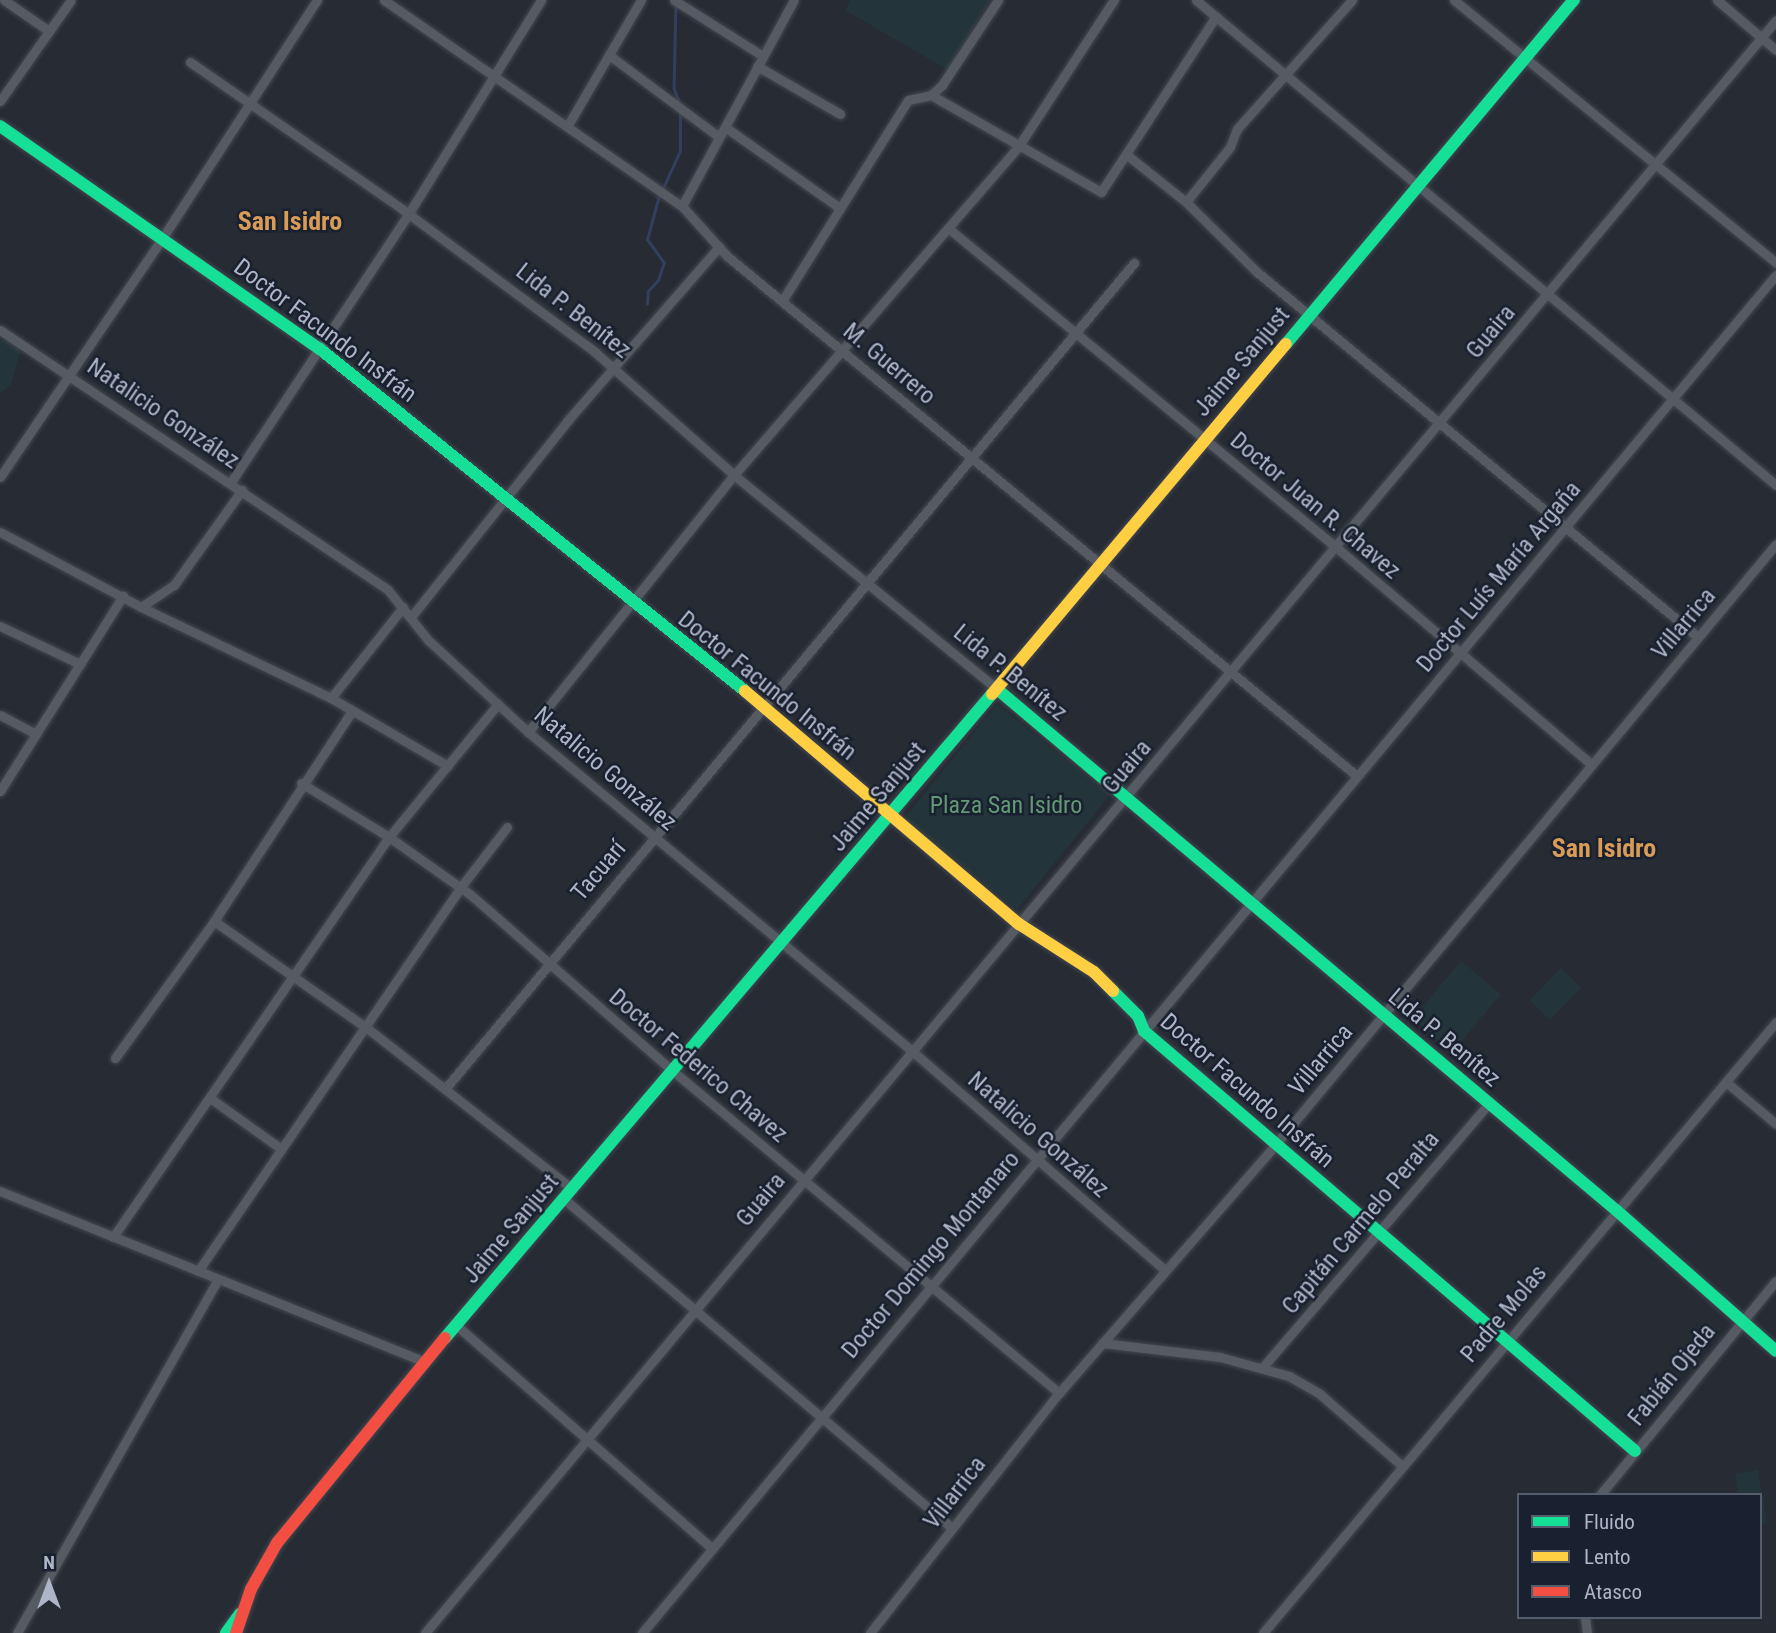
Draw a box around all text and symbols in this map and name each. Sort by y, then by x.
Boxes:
district label: San Isidro [238,206,342,238]
street label: Doctor Facundo Insfrán [228,253,422,409]
street label: Lida P. Benítez [510,257,636,365]
street label: Guaira [1460,299,1522,365]
street label: Jaime Sanjust [1188,301,1296,423]
street label: M. Guerrero [837,317,941,411]
street label: Natalicio González [81,352,245,476]
street label: Doctor Juan R. Chavez [1224,426,1406,586]
street label: Doctor Luís María Argaña [1411,476,1587,678]
street label: Villarrica [1646,582,1722,666]
street label: Doctor Facundo Insfrán [672,605,862,767]
street label: Lida P. Benítez [947,618,1073,728]
street label: Natalicio González [528,701,682,837]
street label: Guaira [1096,734,1158,800]
street label: Jaime Sanjust [824,736,932,858]
park label: Plaza San Isidro [930,792,1082,820]
district label: San Isidro [1552,833,1656,865]
street label: Tacuarí [566,835,632,907]
street label: Doctor Federico Chavez [603,983,793,1149]
street label: Lida P. Benítez [1382,983,1506,1093]
street label: Doctor Facundo Insfrán [1154,1008,1340,1174]
street label: Villarrica [1283,1018,1359,1102]
street label: Natalicio González [962,1066,1114,1204]
street label: Capitán Carmelo Peralta [1276,1126,1446,1320]
street label: Doctor Domingo Montanaro [836,1146,1026,1364]
street label: Guaira [730,1167,792,1233]
street label: Jaime Sanjust [457,1168,565,1290]
street label: Padre Molas [1455,1259,1553,1369]
street label: Fabián Ojeda [1622,1318,1722,1432]
street label: Villarrica [918,1451,992,1535]
legend [1517,1493,1762,1619]
text: Fluido [1584,1510,1635,1534]
text: Lento [1584,1545,1631,1569]
north arrow [14,1549,84,1619]
text: N [43,1551,55,1574]
text: Atasco [1584,1580,1642,1604]

